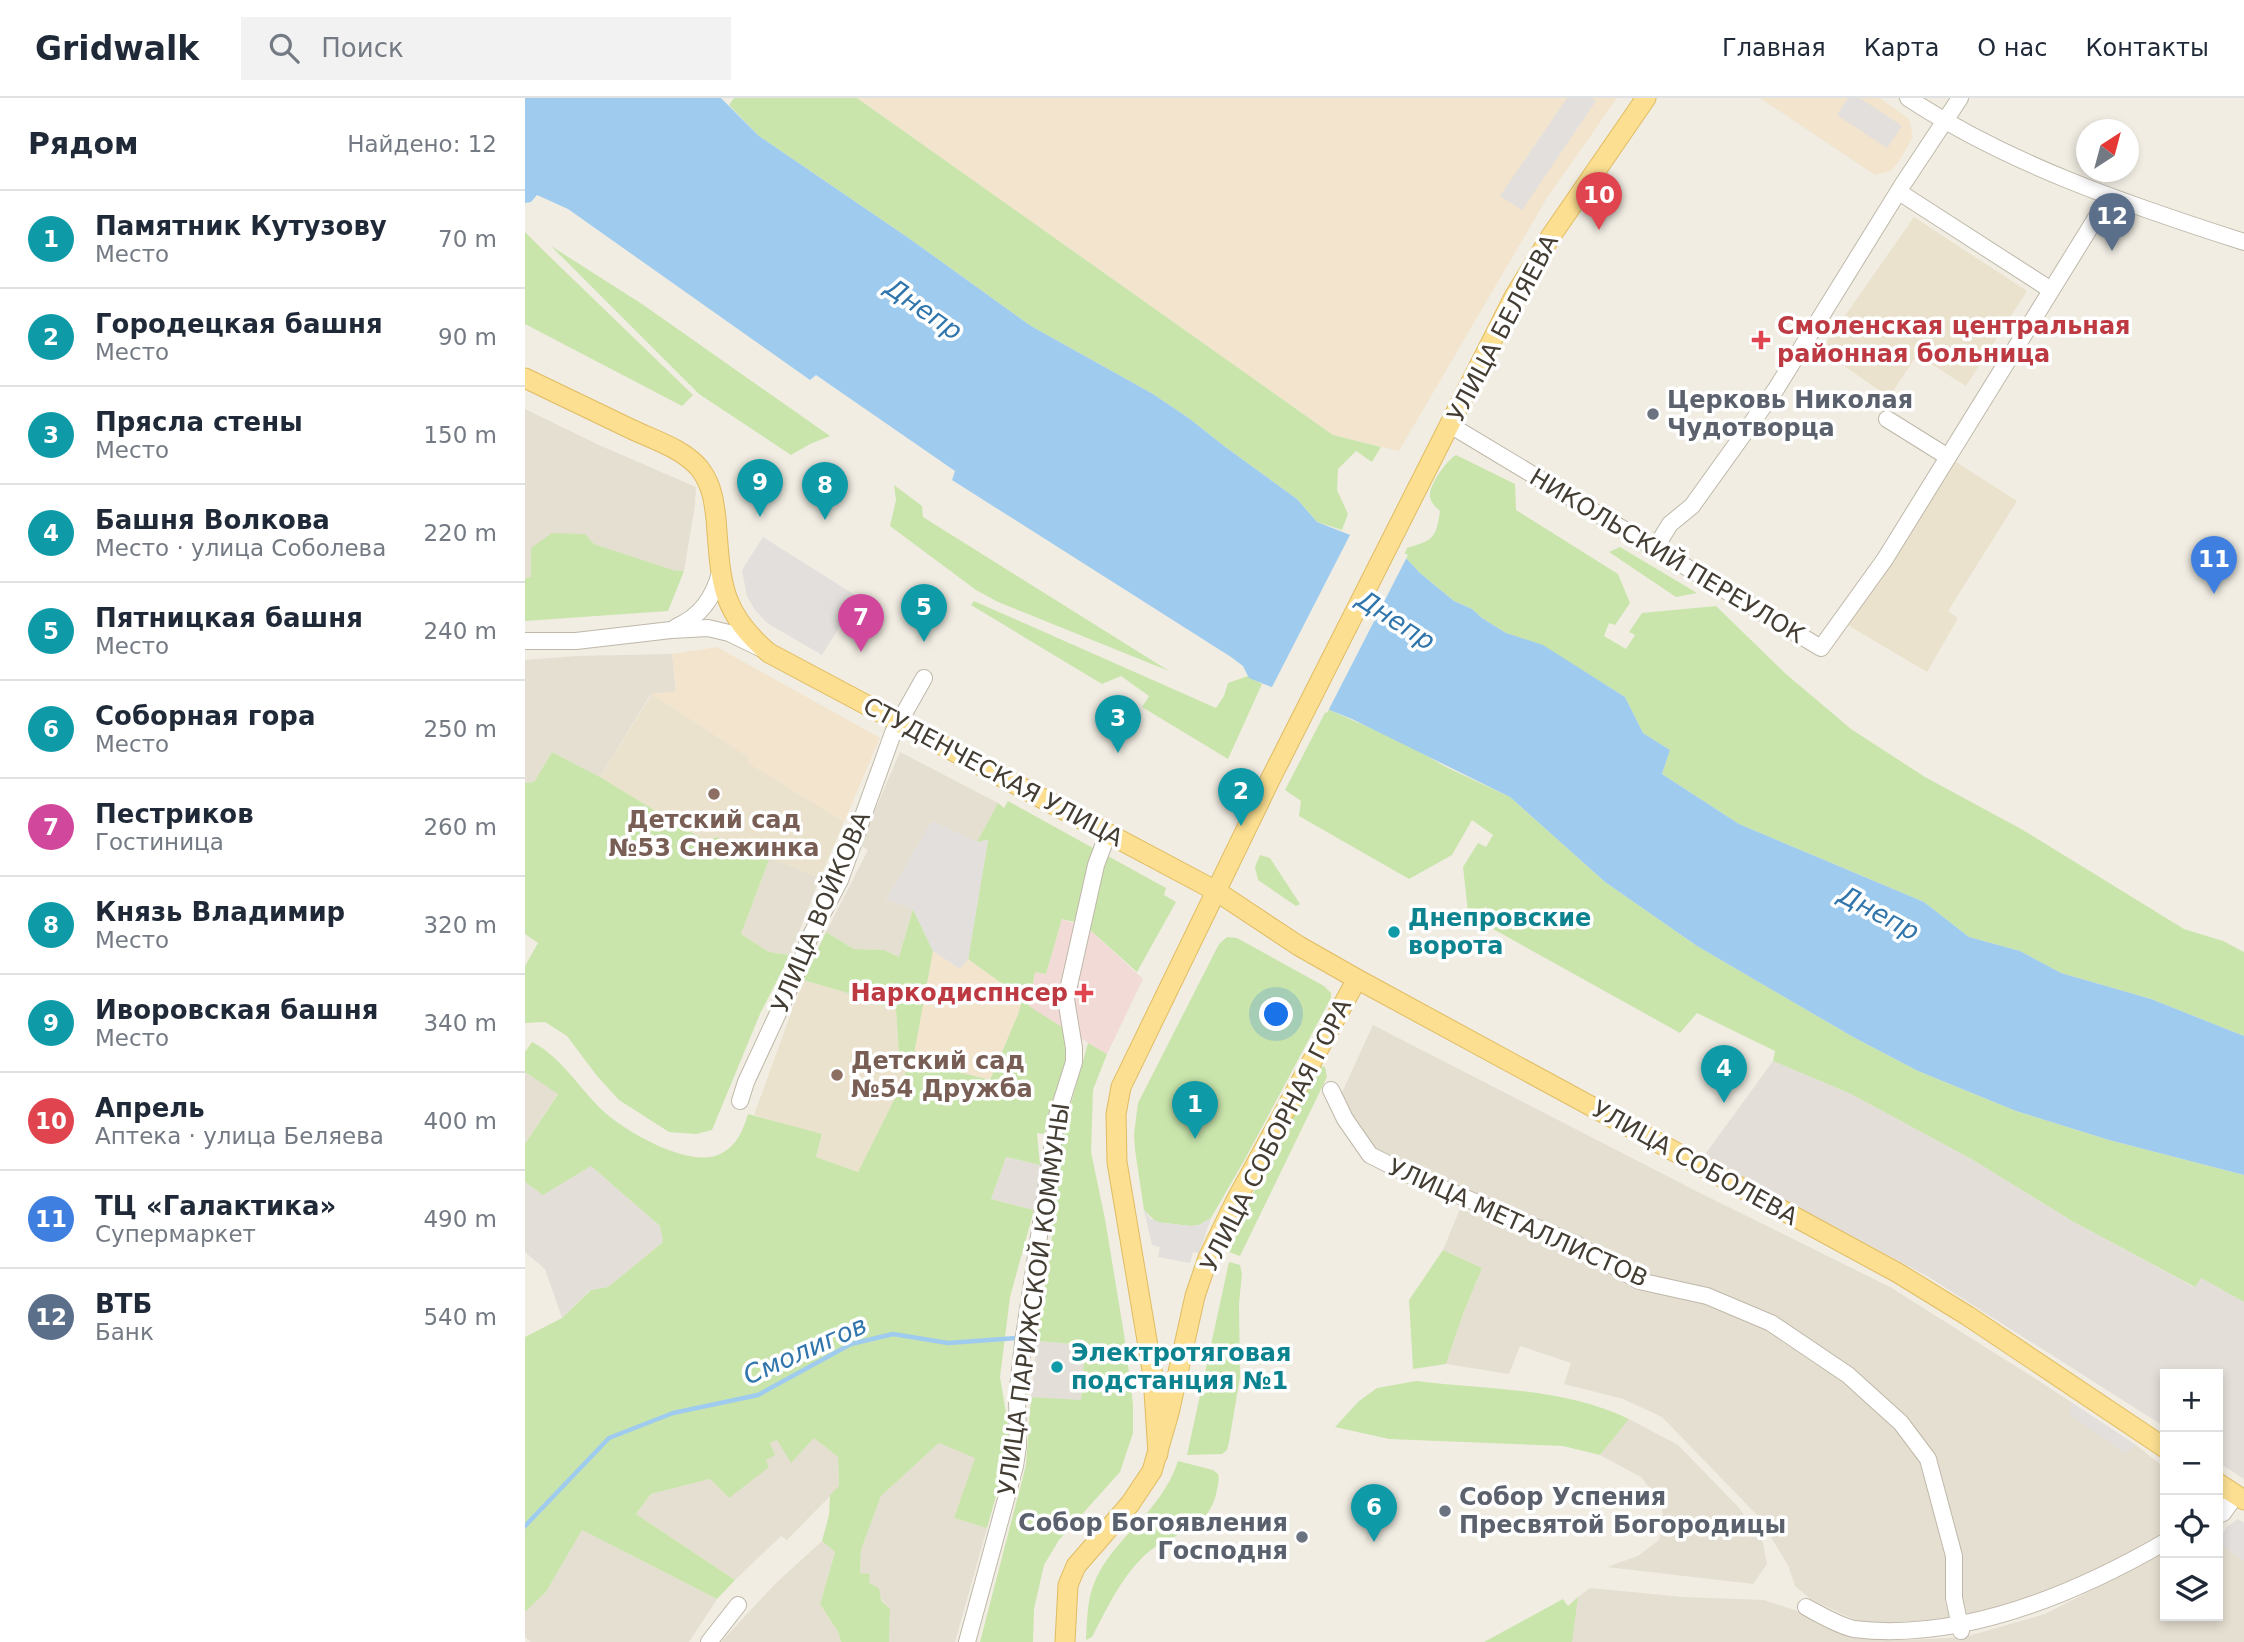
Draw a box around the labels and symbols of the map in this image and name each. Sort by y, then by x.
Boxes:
north arrow [2076,119,2139,182]
pin: 10 [1576,172,1622,230]
pin: 12 [2089,193,2135,251]
street label: УЛИЦА БЕЛЯЕВА [1442,229,1564,426]
water label: Днепр [879,271,968,346]
place label: Смоленская центральная районная больница [1777,312,2131,368]
marker: Смоленская центральная районная больница [1751,330,1771,350]
place label: Церковь Николая Чудотворца [1667,386,1913,442]
marker: Церковь Николая Чудотворца [1645,406,1661,422]
pin: 9 [737,459,783,517]
pin: 8 [802,462,848,520]
street label: НИКОЛЬСКИЙ ПЕРЕУЛОК [1525,462,1810,649]
pin: 11 [2191,536,2237,594]
water label: Днепр [1351,583,1441,656]
pin: 5 [901,584,947,642]
pin: 7 [838,594,884,652]
street label: СТУДЕНЧЕСКАЯ УЛИЦА [858,692,1128,853]
pin: 3 [1095,695,1141,753]
pin: 2 [1218,768,1264,826]
marker: Детский сад №53 Снежинка [706,786,722,802]
place label: Детский сад №53 Снежинка [609,806,819,862]
street label: УЛИЦА ВОЙКОВА [765,806,876,1017]
water label: Днепр [1833,879,1924,947]
place label: Днепровские ворота [1408,904,1591,960]
marker: Днепровские ворота [1386,924,1402,940]
place label: Наркодиспнсер [850,979,1068,1007]
marker: Наркодиспнсер [1074,983,1094,1003]
street label: УЛИЦА СОБОРНАЯ ГОРА [1195,994,1357,1276]
your location [1259,997,1293,1031]
pin: 4 [1701,1045,1747,1103]
place label: Детский сад №54 Дружба [851,1047,1033,1103]
marker: Детский сад №54 Дружба [829,1067,845,1083]
pin: 1 [1172,1081,1218,1139]
street label: УЛИЦА СОБОЛЕВА [1587,1095,1803,1231]
street label: УЛИЦА ПАРИЖСКОЙ КОММУНЫ [992,1101,1075,1497]
street label: УЛИЦА МЕТАЛЛИСТОВ [1384,1153,1652,1293]
water label: Смолигов [739,1309,871,1391]
place label: Электротяговая подстанция №1 [1071,1339,1291,1395]
marker: Электротяговая подстанция №1 [1049,1359,1065,1375]
place label: Собор Успения Пресвятой Богородицы [1459,1483,1786,1539]
pin: 6 [1351,1484,1397,1542]
marker: Собор Успения Пресвятой Богородицы [1437,1503,1453,1519]
place label: Собор Богоявления Господня [1018,1509,1288,1565]
marker: Собор Богоявления Господня [1294,1529,1310,1545]

